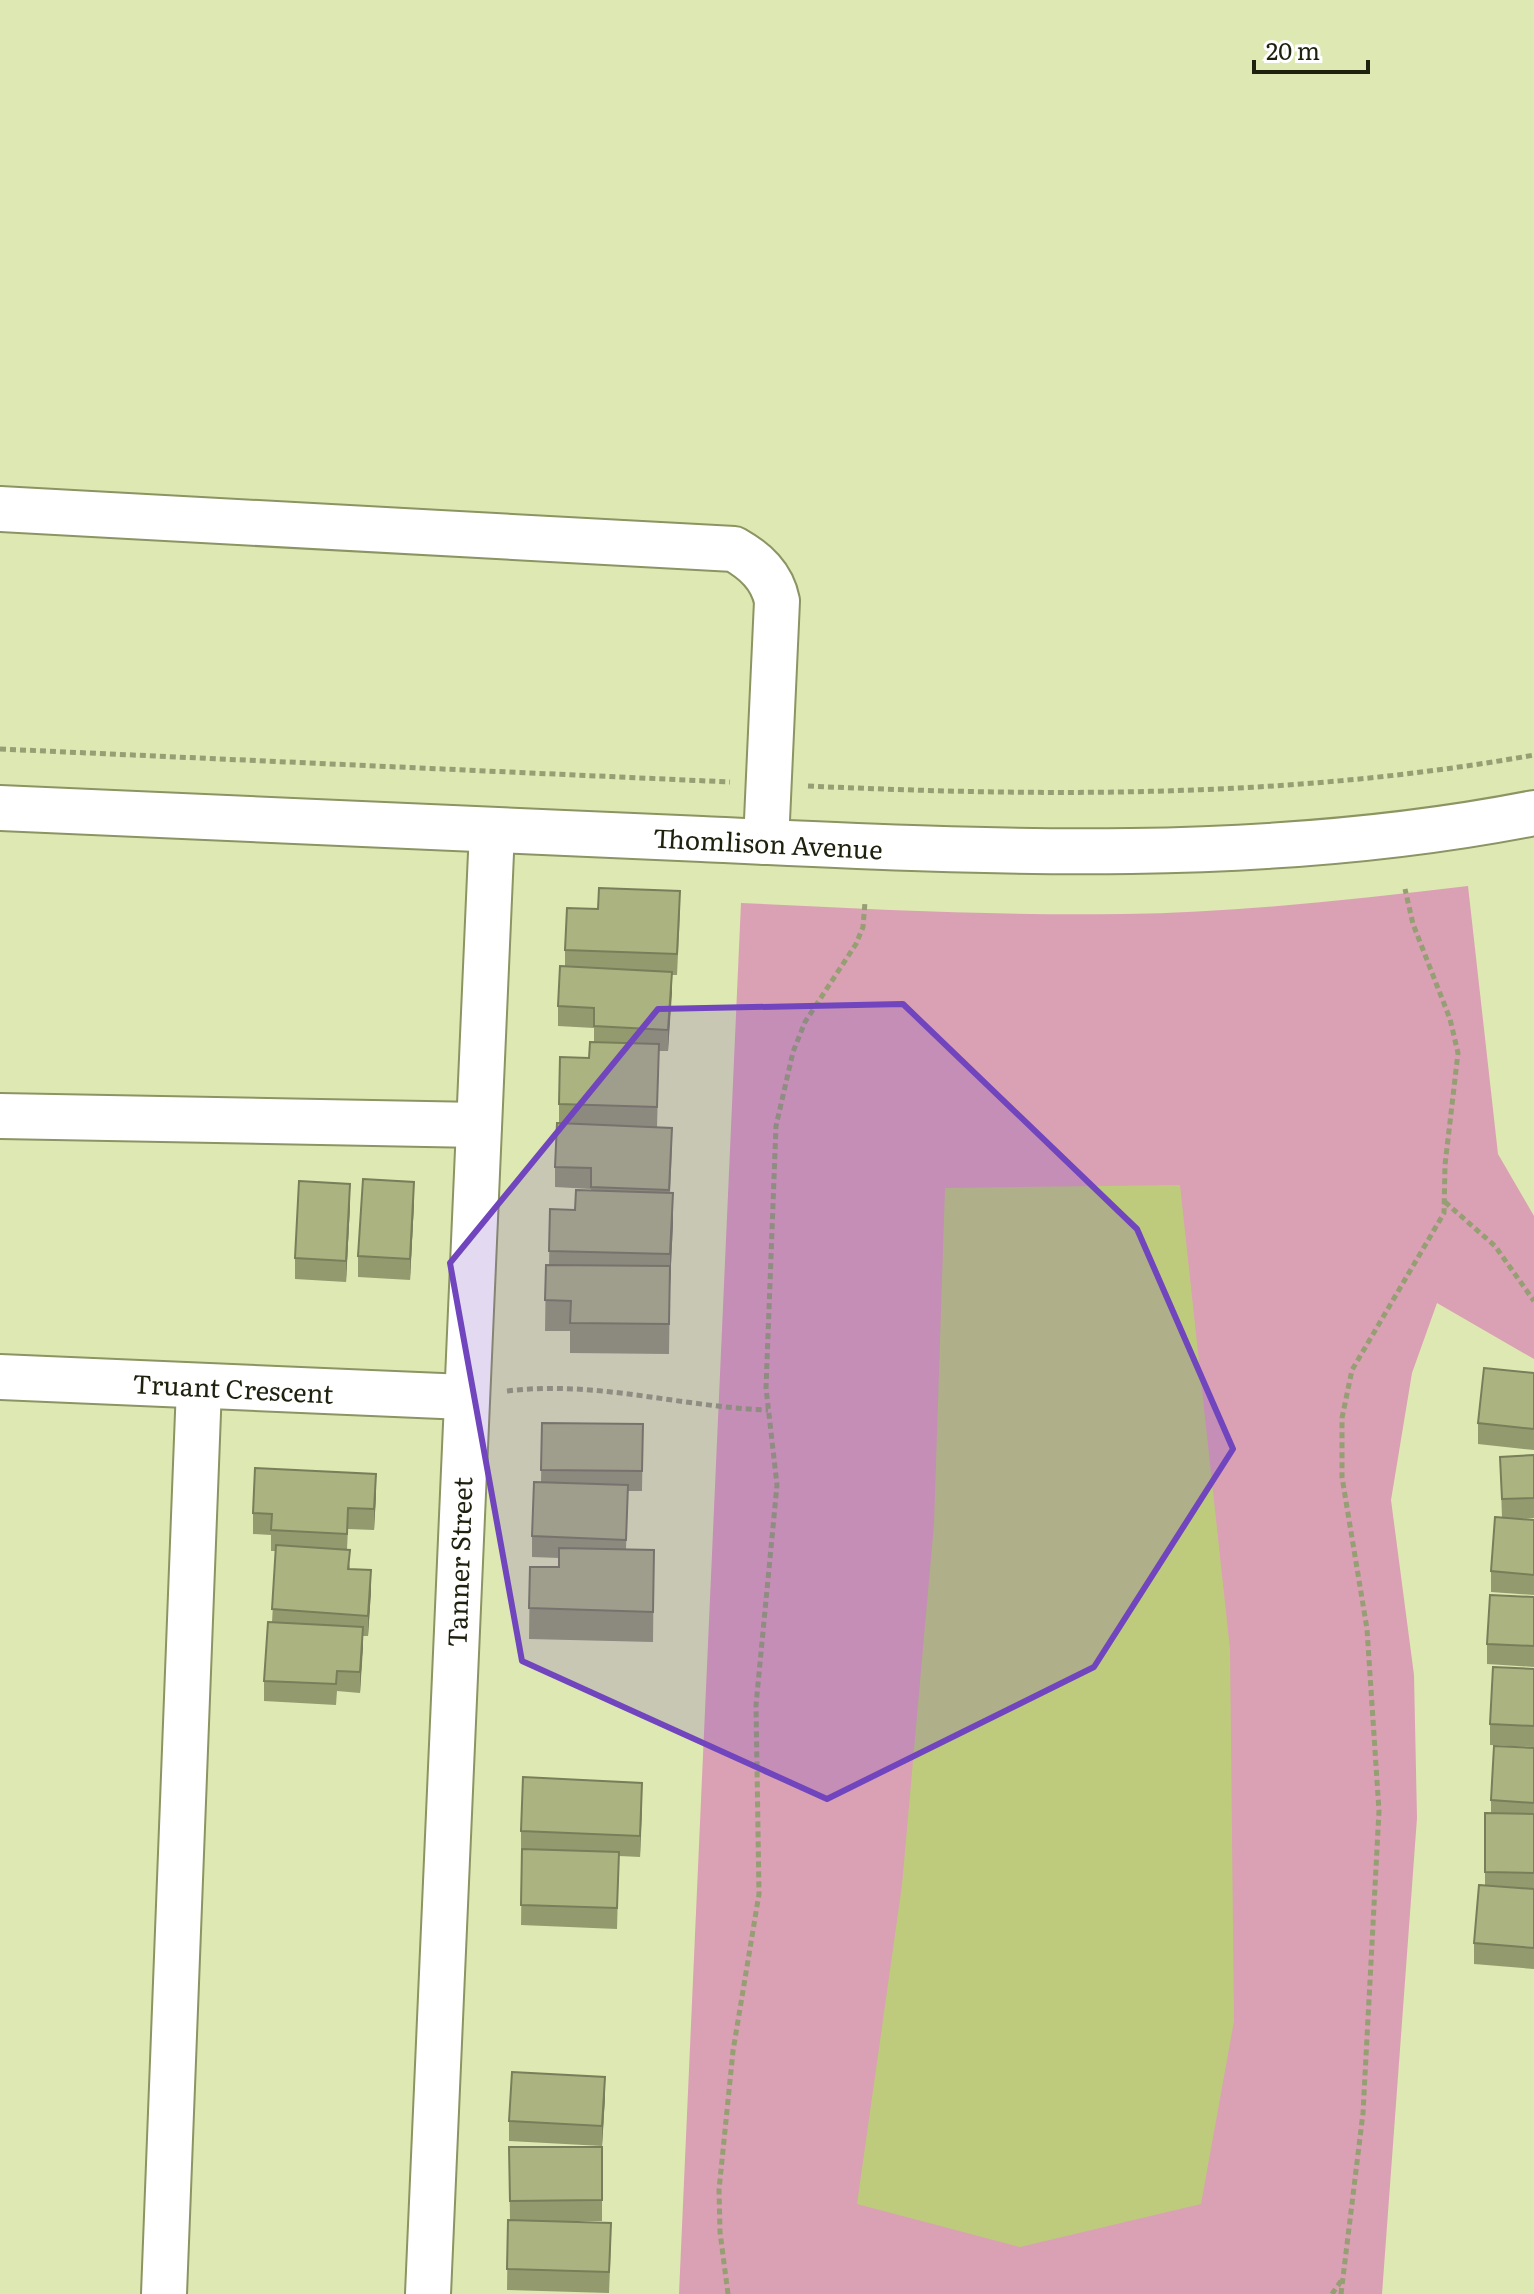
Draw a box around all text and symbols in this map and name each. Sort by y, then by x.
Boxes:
scale bar [1254,24,1368,74]
text: 20 m [1266,32,1320,67]
street label: Thomlison Avenue [652,817,884,867]
street label: Truant Crescent [131,1362,335,1412]
street label: Tanner Street [436,1476,480,1648]

